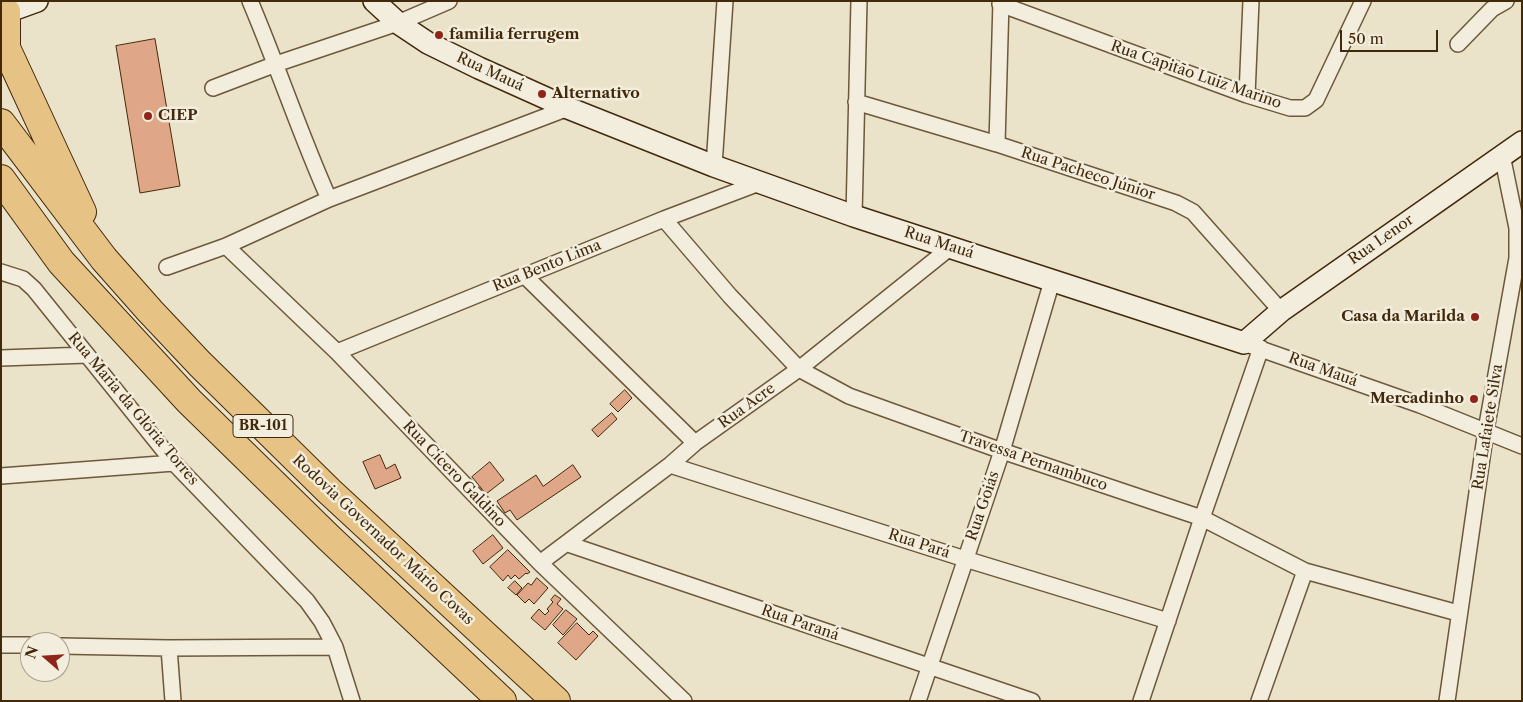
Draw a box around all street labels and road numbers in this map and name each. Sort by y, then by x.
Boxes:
street label: Rua Capitão Luiz Marino [1108,37,1284,113]
street label: Rua Mauá [453,49,527,95]
street label: Rua Pacheco Júnior [1019,144,1157,204]
street label: Rua Lenor [1345,211,1417,269]
street label: Rua Mauá [902,223,976,263]
street label: Rua Bento Lima [490,236,604,296]
street label: Rua Maria da Glória Torres [64,329,202,489]
street label: Rua Mauá [1286,349,1360,391]
street label: Rua Lafaiete Silva [1469,363,1507,491]
street label: Rua Acre [715,380,779,432]
road number: BR-101 [233,414,293,438]
street label: Rua Cícero Galdino [399,417,509,531]
street label: Travessa Pernambuco [956,427,1110,495]
street label: Rodovia Governador Mário Covas [289,451,477,629]
street label: Rua Goiás [963,469,1003,543]
street label: Rua Pará [886,526,952,562]
street label: Rua Paraná [759,601,841,645]

